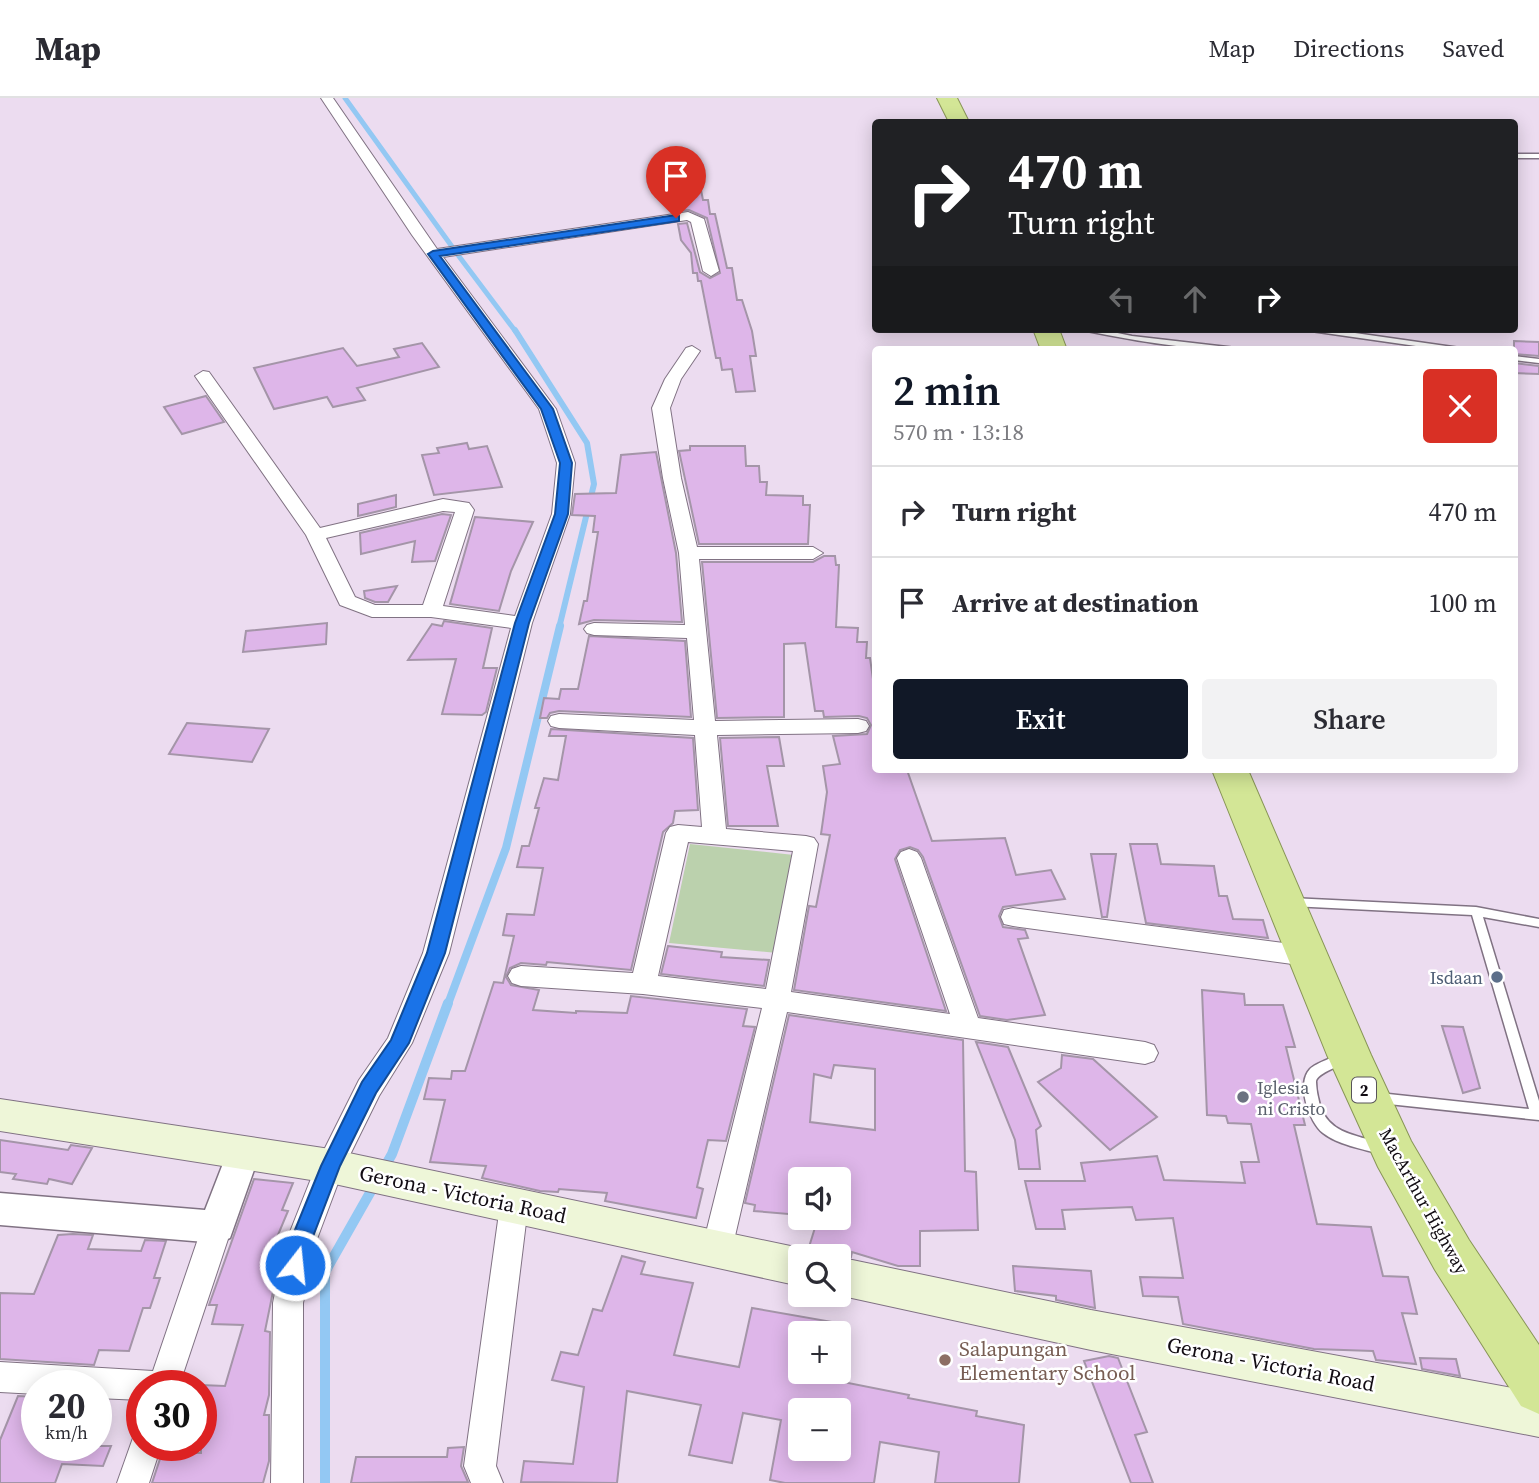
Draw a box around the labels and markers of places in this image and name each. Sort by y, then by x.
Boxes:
pin [646,146,706,218]
place label: Isdaan [1430,965,1483,990]
marker: Isdaan [1489,969,1505,985]
place label: Iglesia ni Cristo [1257,1075,1325,1121]
marker: Iglesia ni Cristo [1235,1089,1251,1105]
place label: Salapungan Elementary School [959,1334,1136,1387]
marker: Salapungan Elementary School [937,1352,953,1368]

